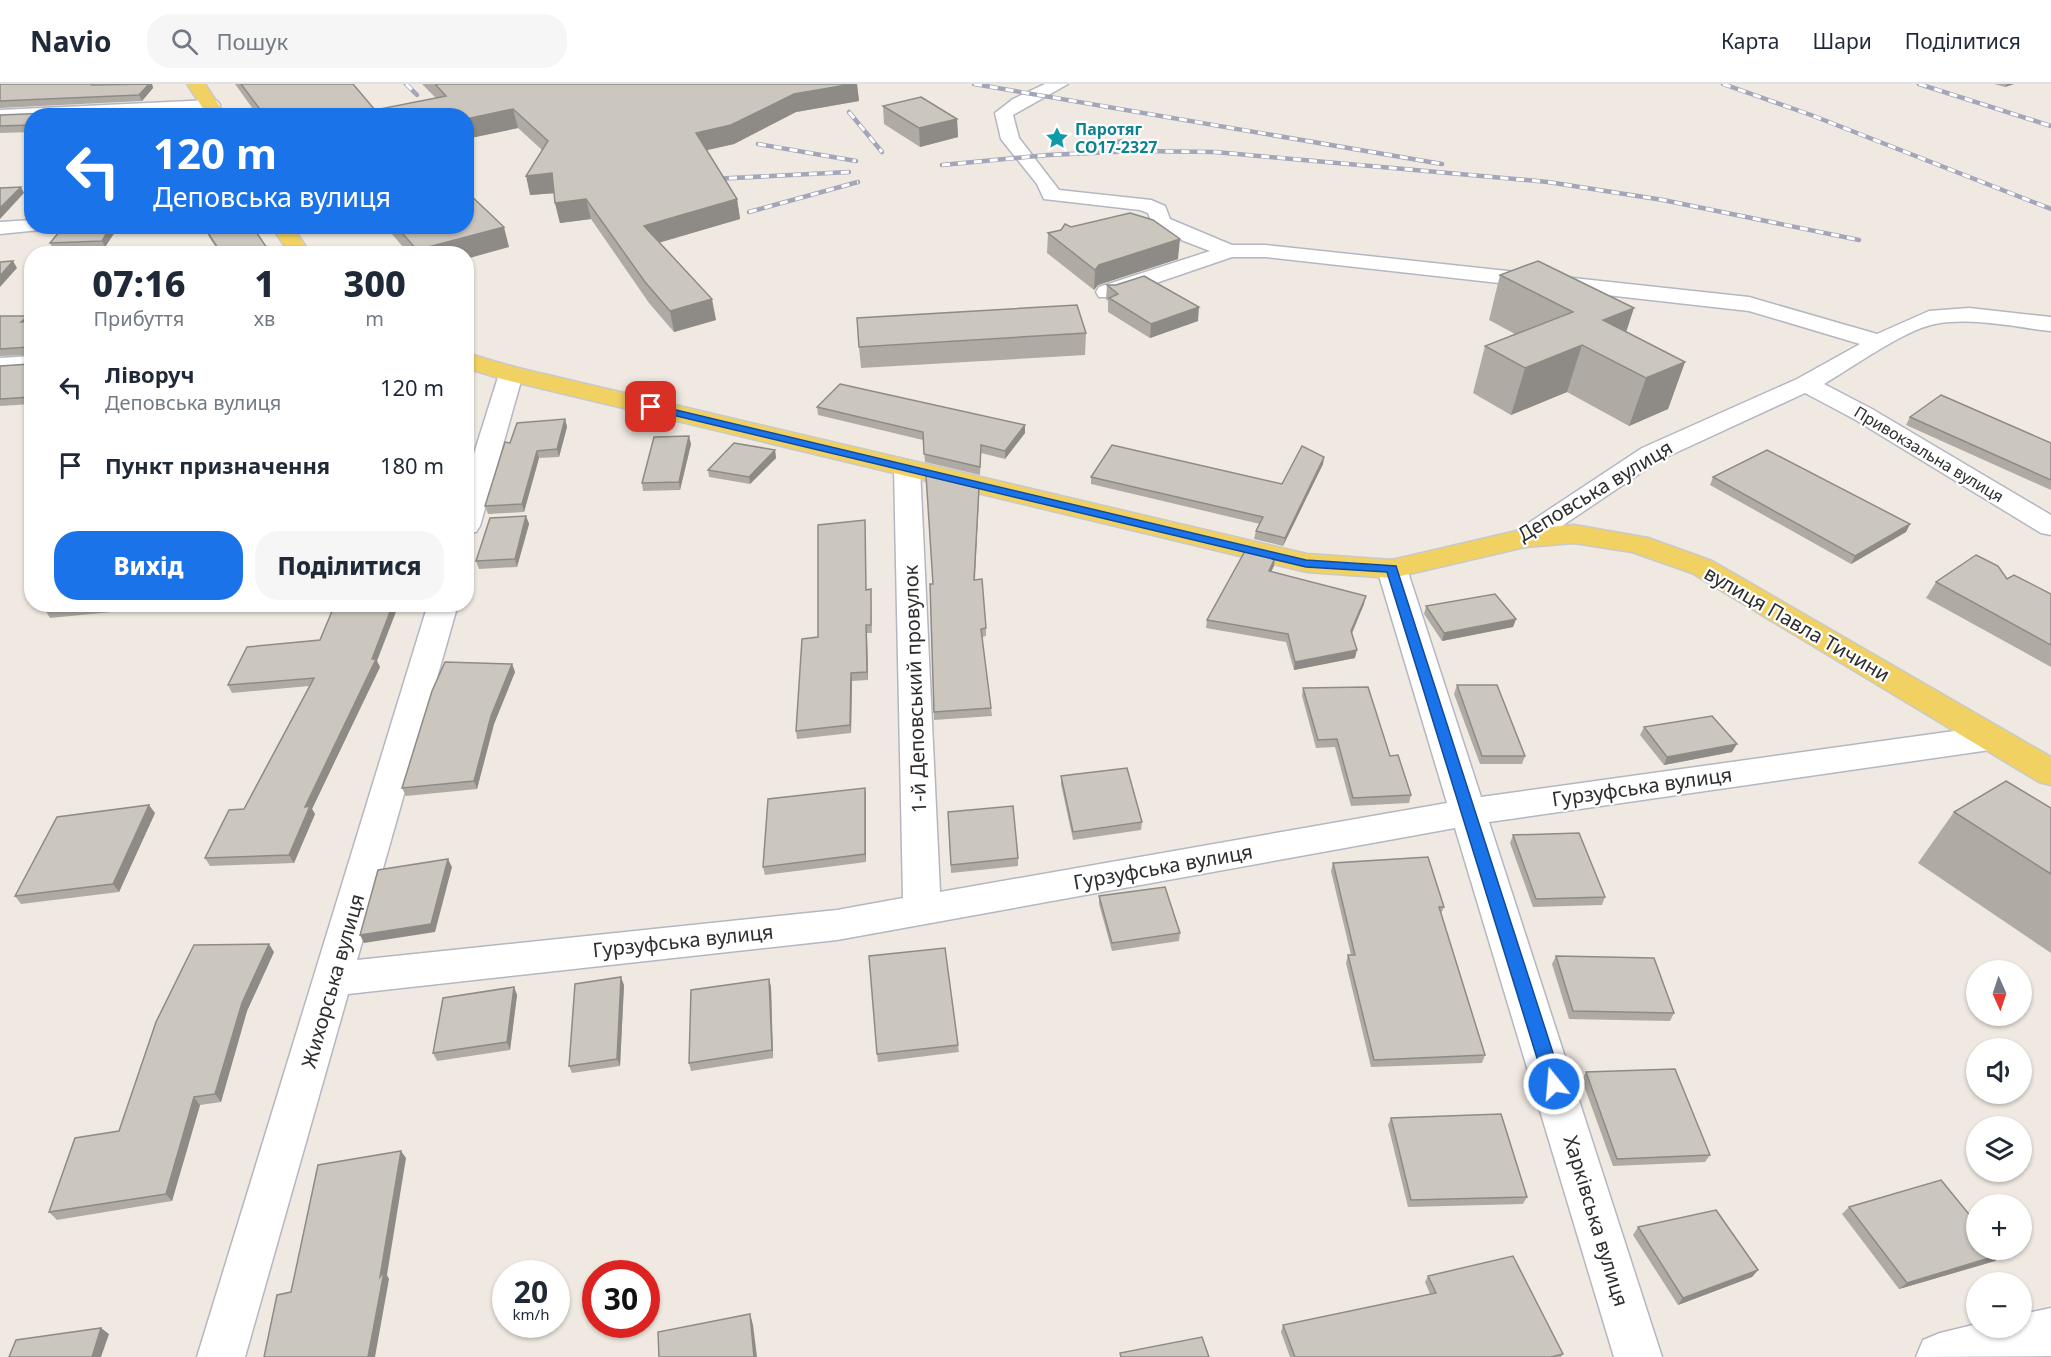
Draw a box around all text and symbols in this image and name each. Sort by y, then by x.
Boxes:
search box [147,14,567,68]
text: Navio [30,22,111,60]
icon: search [168,25,201,58]
text: Пошук [216,26,288,56]
text: Карта [1721,27,1780,55]
text: Шари [1813,27,1872,55]
text: Поділитися [1905,27,2021,55]
place label: Паротяг СО17-2327 [1075,118,1157,158]
text: 120 m [153,124,277,181]
place icon: Паротяг СО17-2327 [1044,125,1070,151]
icon: left [54,132,132,210]
text: Деповська вулиця [153,178,391,215]
text: 07:16 [92,259,186,308]
text: 1 [254,259,275,308]
text: 300 [343,259,406,308]
text: Прибуття [93,305,184,332]
text: хв [254,305,275,332]
text: m [365,305,384,332]
text: Ліворуч [105,359,195,389]
icon: left [54,371,87,404]
text: 120 m [380,372,444,402]
pin [625,381,676,432]
text: Деповська вулиця [105,389,281,416]
icon: arrive [634,390,667,423]
street label: Привокзальна вулиця [1850,401,2008,507]
street label: Деповська вулиця [1512,434,1677,548]
icon: arrive [54,449,87,482]
text: Пункт призначення [105,450,330,480]
text: 180 m [380,450,444,480]
button: Вихід [54,531,243,600]
button: Поділитися [255,531,444,600]
street label: вулиця Павла Тичини [1699,559,1895,688]
street label: 1-й Деповський провулок [897,564,932,814]
street label: Гурзуфська вулиця [1550,761,1734,813]
street label: Гурзуфська вулиця [1071,837,1255,896]
street label: Жихорська вулиця [295,891,370,1071]
street label: Гурзуфська вулиця [591,918,775,963]
north arrow [1966,960,2032,1026]
map controls [1966,960,2032,1338]
button: sound [1966,1038,2032,1104]
position arrow [1522,1052,1586,1116]
button: layers [1966,1116,2032,1182]
street label: Харківська вулиця [1558,1132,1635,1310]
button: + [1966,1194,2032,1260]
speed limit sign: 30 [582,1260,660,1338]
text: 20 [514,1271,548,1312]
button: − [1966,1272,2032,1338]
text: km/h [513,1304,549,1324]

